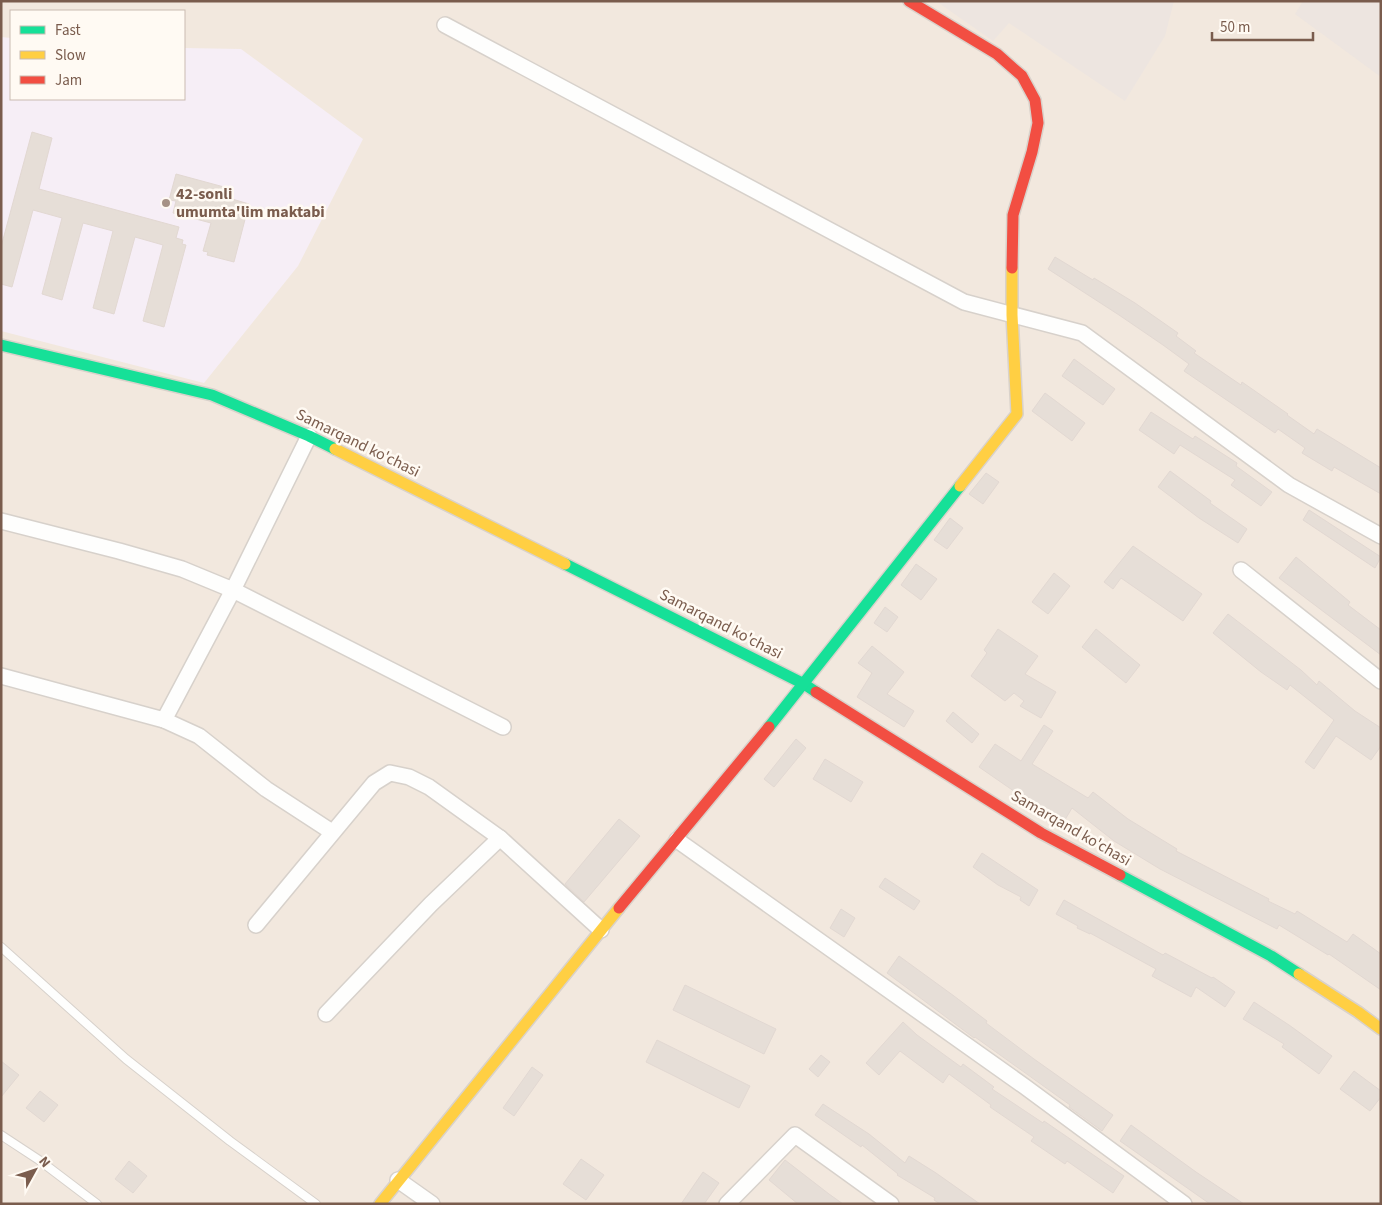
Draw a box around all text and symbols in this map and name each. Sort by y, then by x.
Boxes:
legend [10,10,185,100]
scale bar [1212,10,1313,42]
text: 50 m [1220,17,1250,38]
text: Fast [55,20,81,41]
text: Slow [55,45,86,66]
text: Jam [55,70,82,91]
place label: 42-sonli umumta'lim maktabi [176,183,325,223]
marker: 42-sonli umumta'lim maktabi [160,197,172,209]
street label: Samarqand ko'chasi [292,403,424,483]
street label: Samarqand ko'chasi [656,584,786,664]
street label: Samarqand ko'chasi [1007,785,1135,871]
north arrow [10,1145,60,1195]
text: N [34,1152,55,1172]

